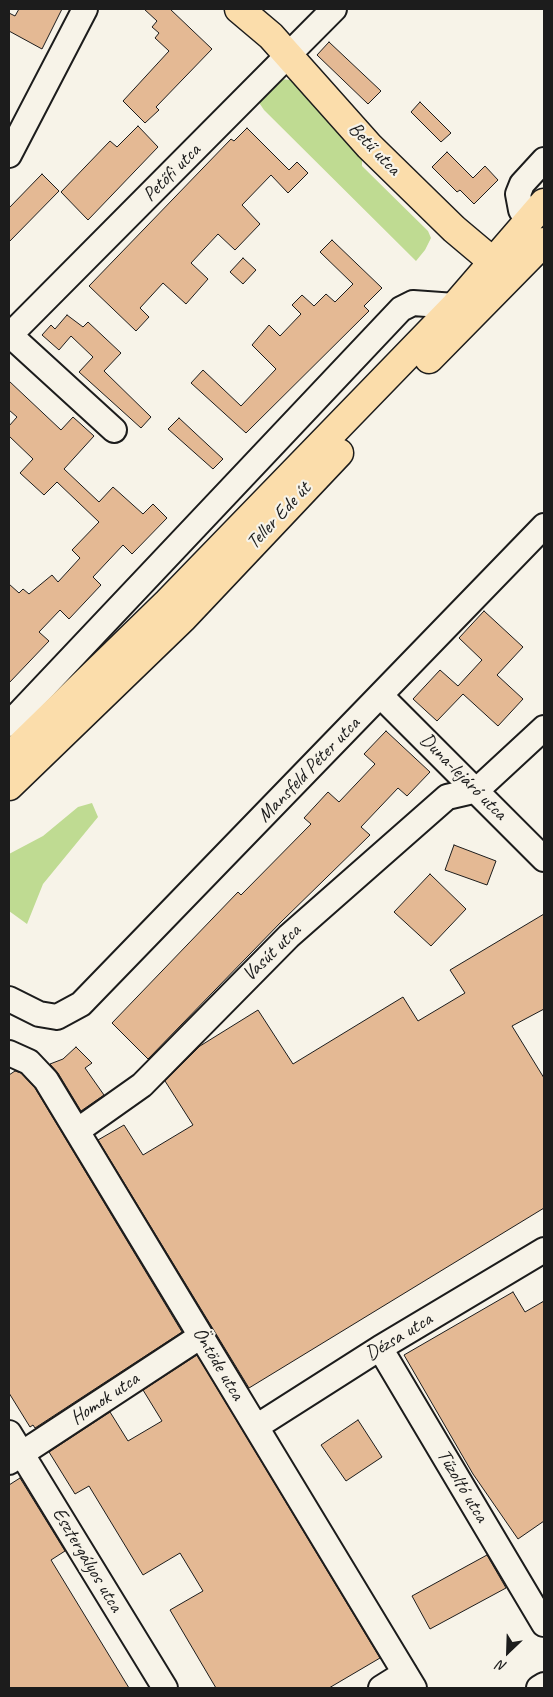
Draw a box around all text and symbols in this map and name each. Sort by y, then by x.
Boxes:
street label: Betű utca [343,117,405,181]
street label: Petőfi utca [138,139,206,207]
street label: Teller Ede út [242,477,316,555]
street label: Mansfeld Péter utca [253,712,365,828]
street label: Duna-lejáró utca [414,728,512,826]
street label: Vasút utca [238,919,306,987]
street label: Dézsa utca [361,1308,437,1366]
street label: Öntöde utca [187,1323,249,1405]
street label: Homok utca [66,1367,144,1431]
street label: Tűzoltó utca [431,1445,493,1527]
street label: Esztergályos utca [46,1503,128,1617]
north arrow [483,1627,533,1677]
text: N [494,1657,509,1676]

